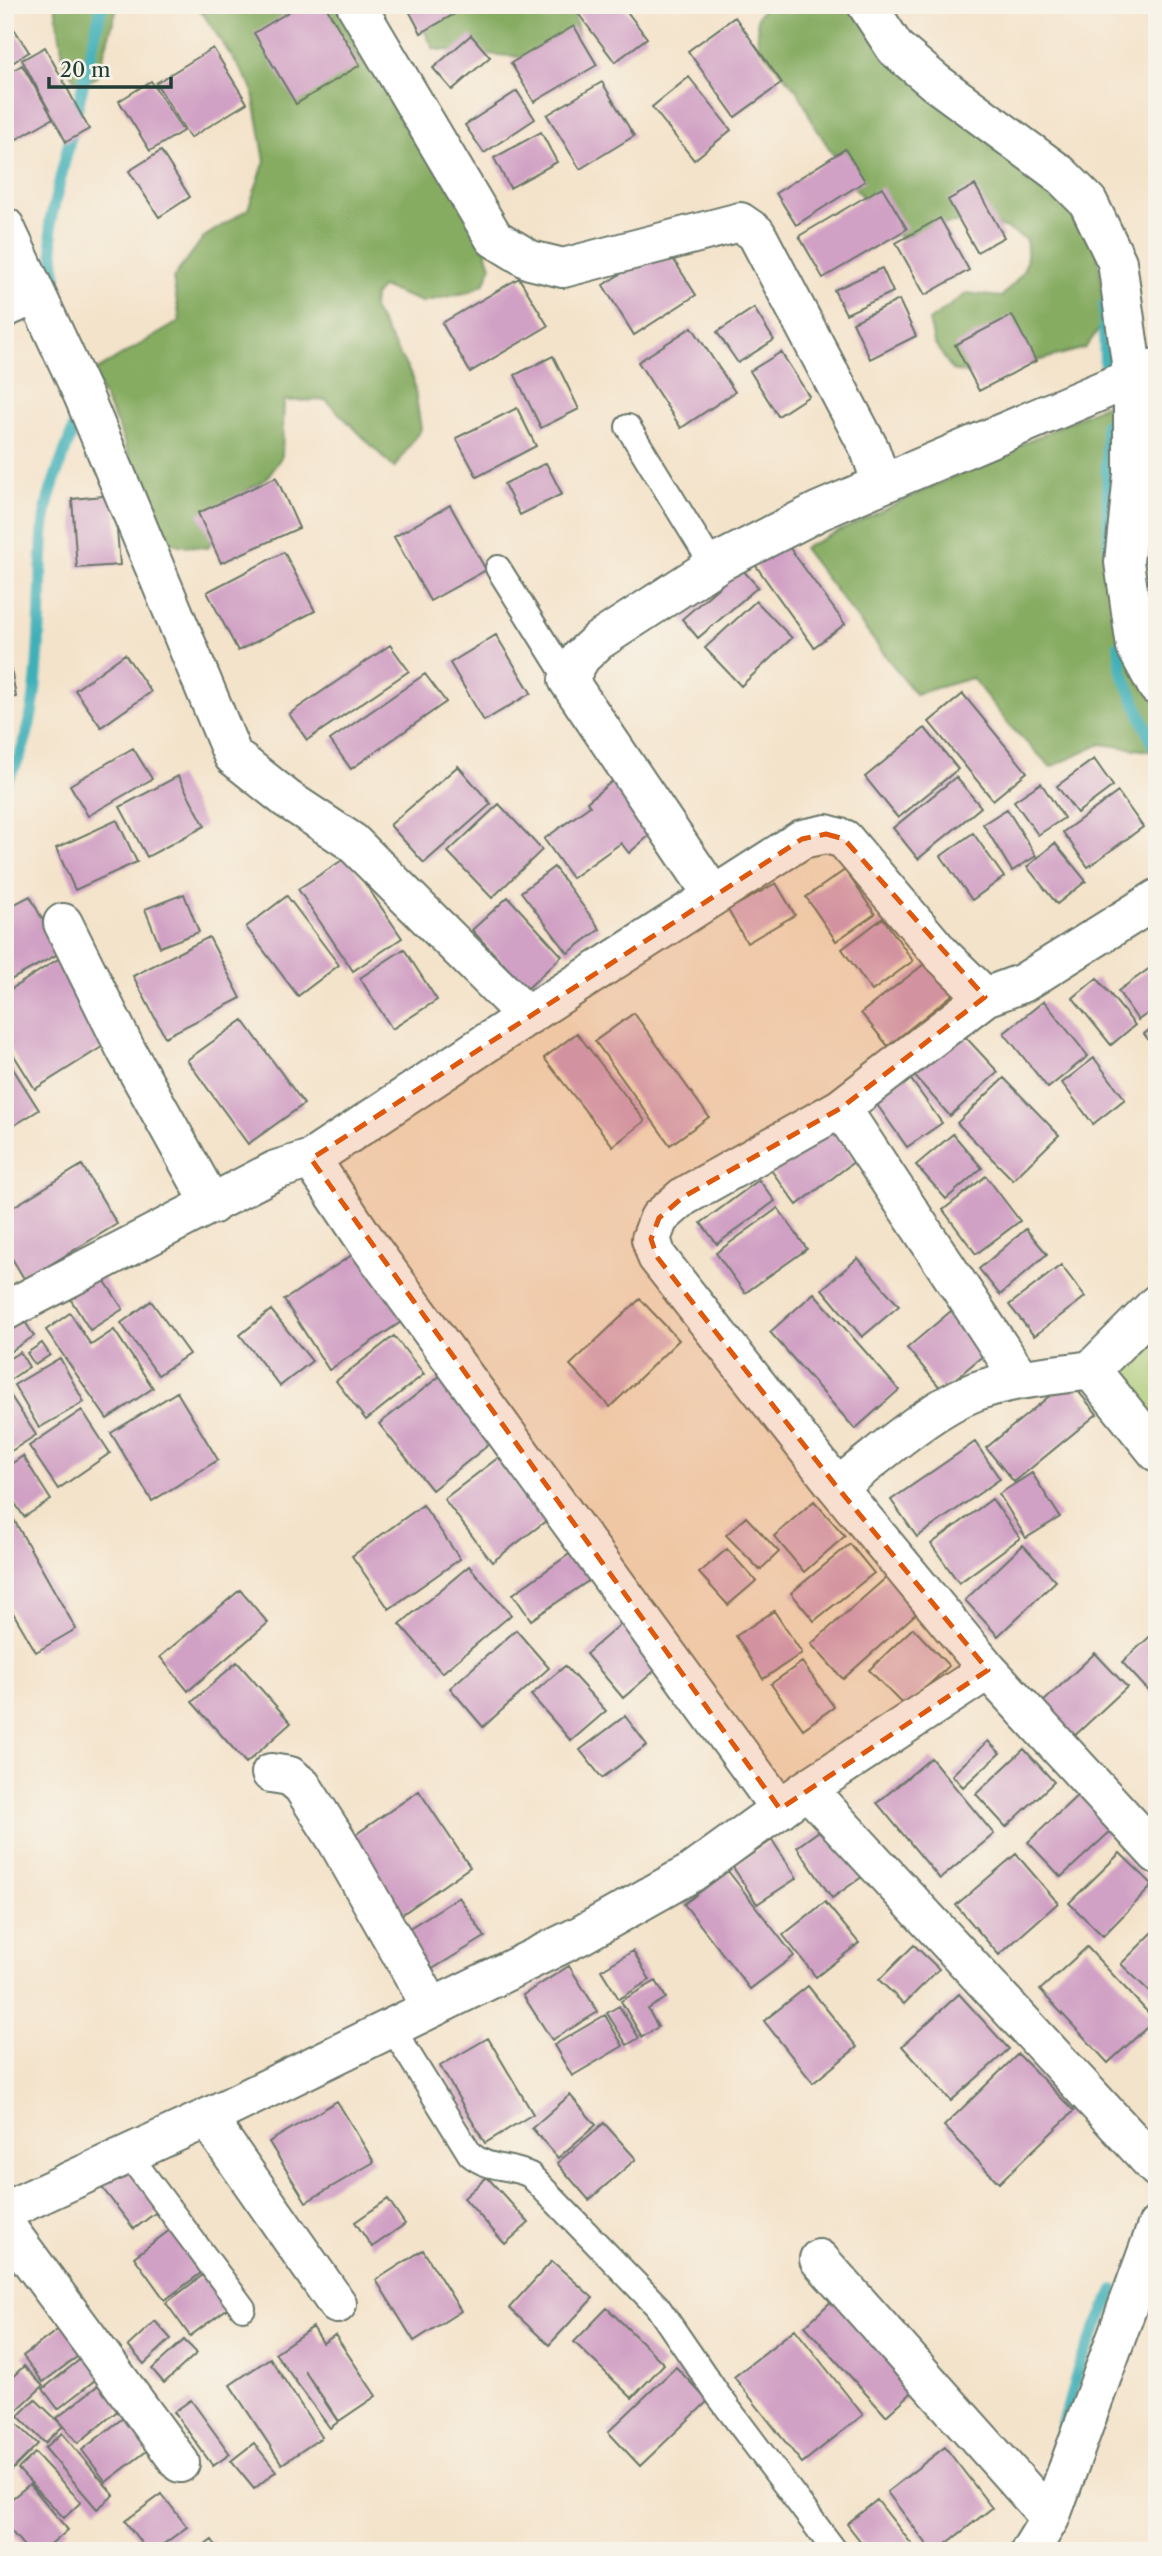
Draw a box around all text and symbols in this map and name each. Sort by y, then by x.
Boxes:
scale bar [49,46,172,90]
text: 20 m [60,57,111,82]

